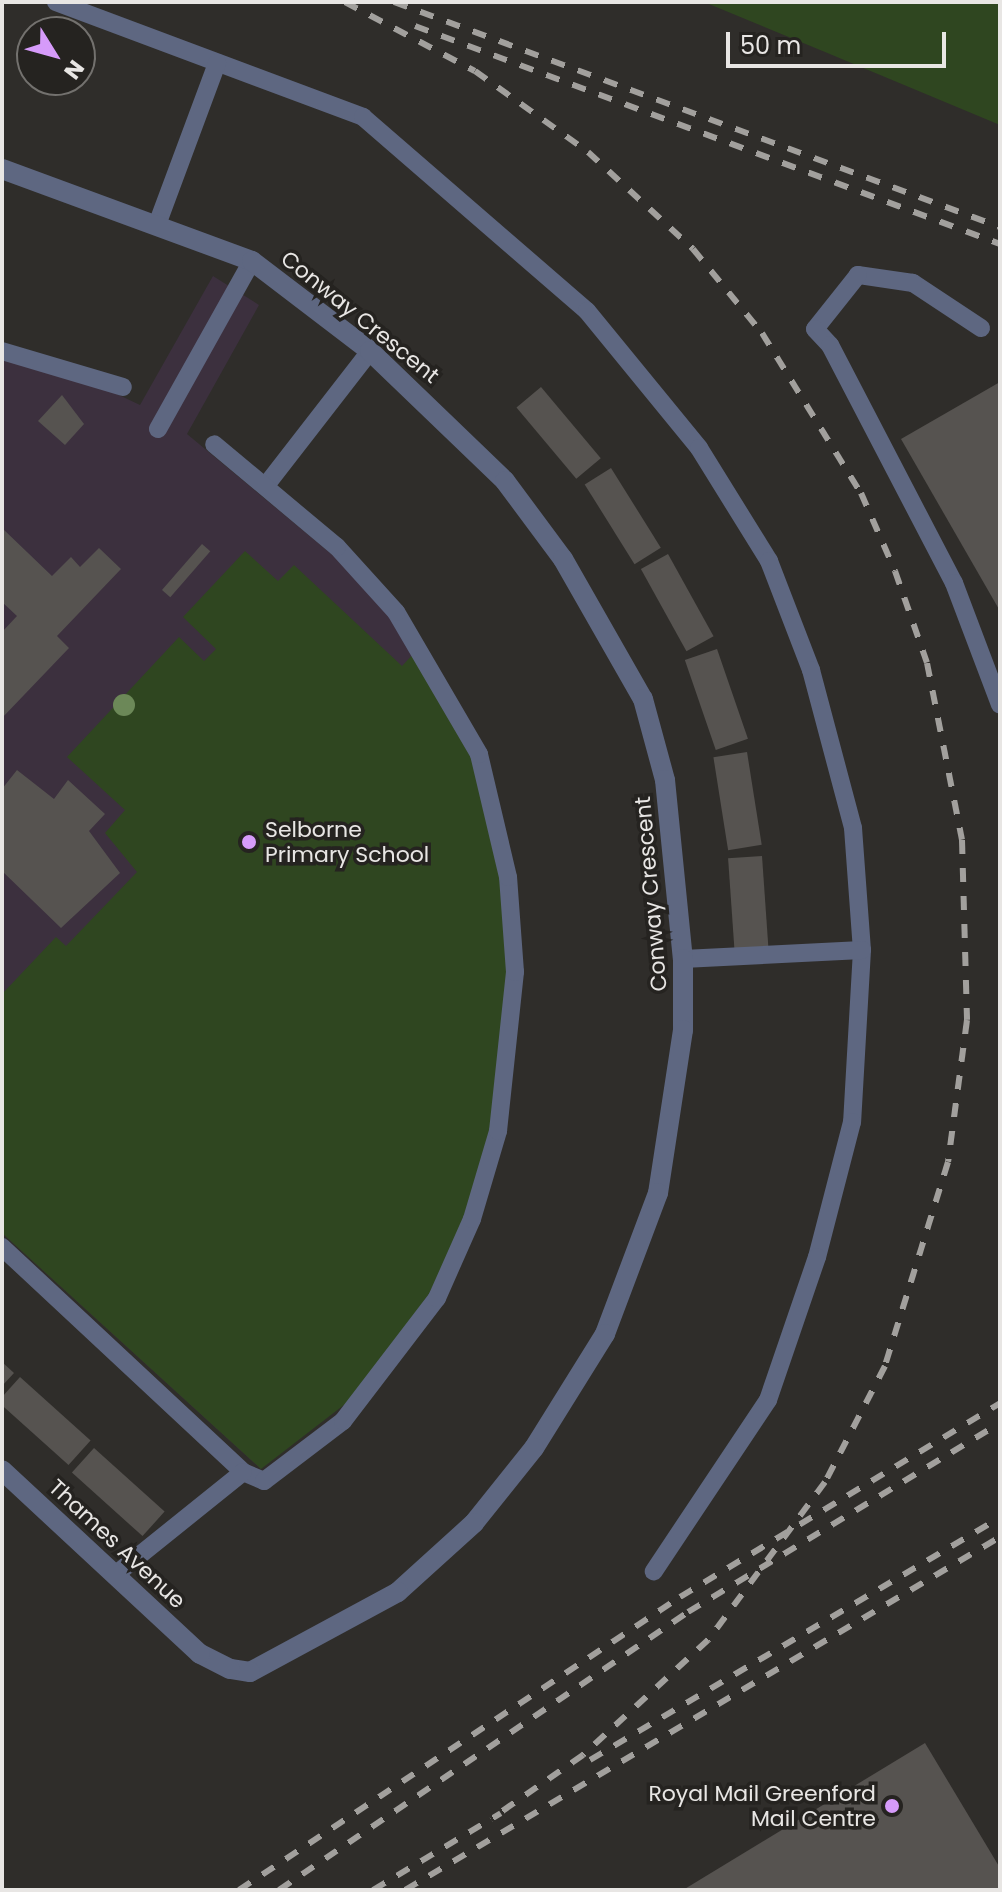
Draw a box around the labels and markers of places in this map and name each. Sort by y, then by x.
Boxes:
place label: Selborne Primary School [265,816,429,868]
marker: Selborne Primary School [240,833,258,851]
place label: Royal Mail Greenford Mail Centre [648,1780,876,1832]
marker: Royal Mail Greenford Mail Centre [883,1797,901,1815]

